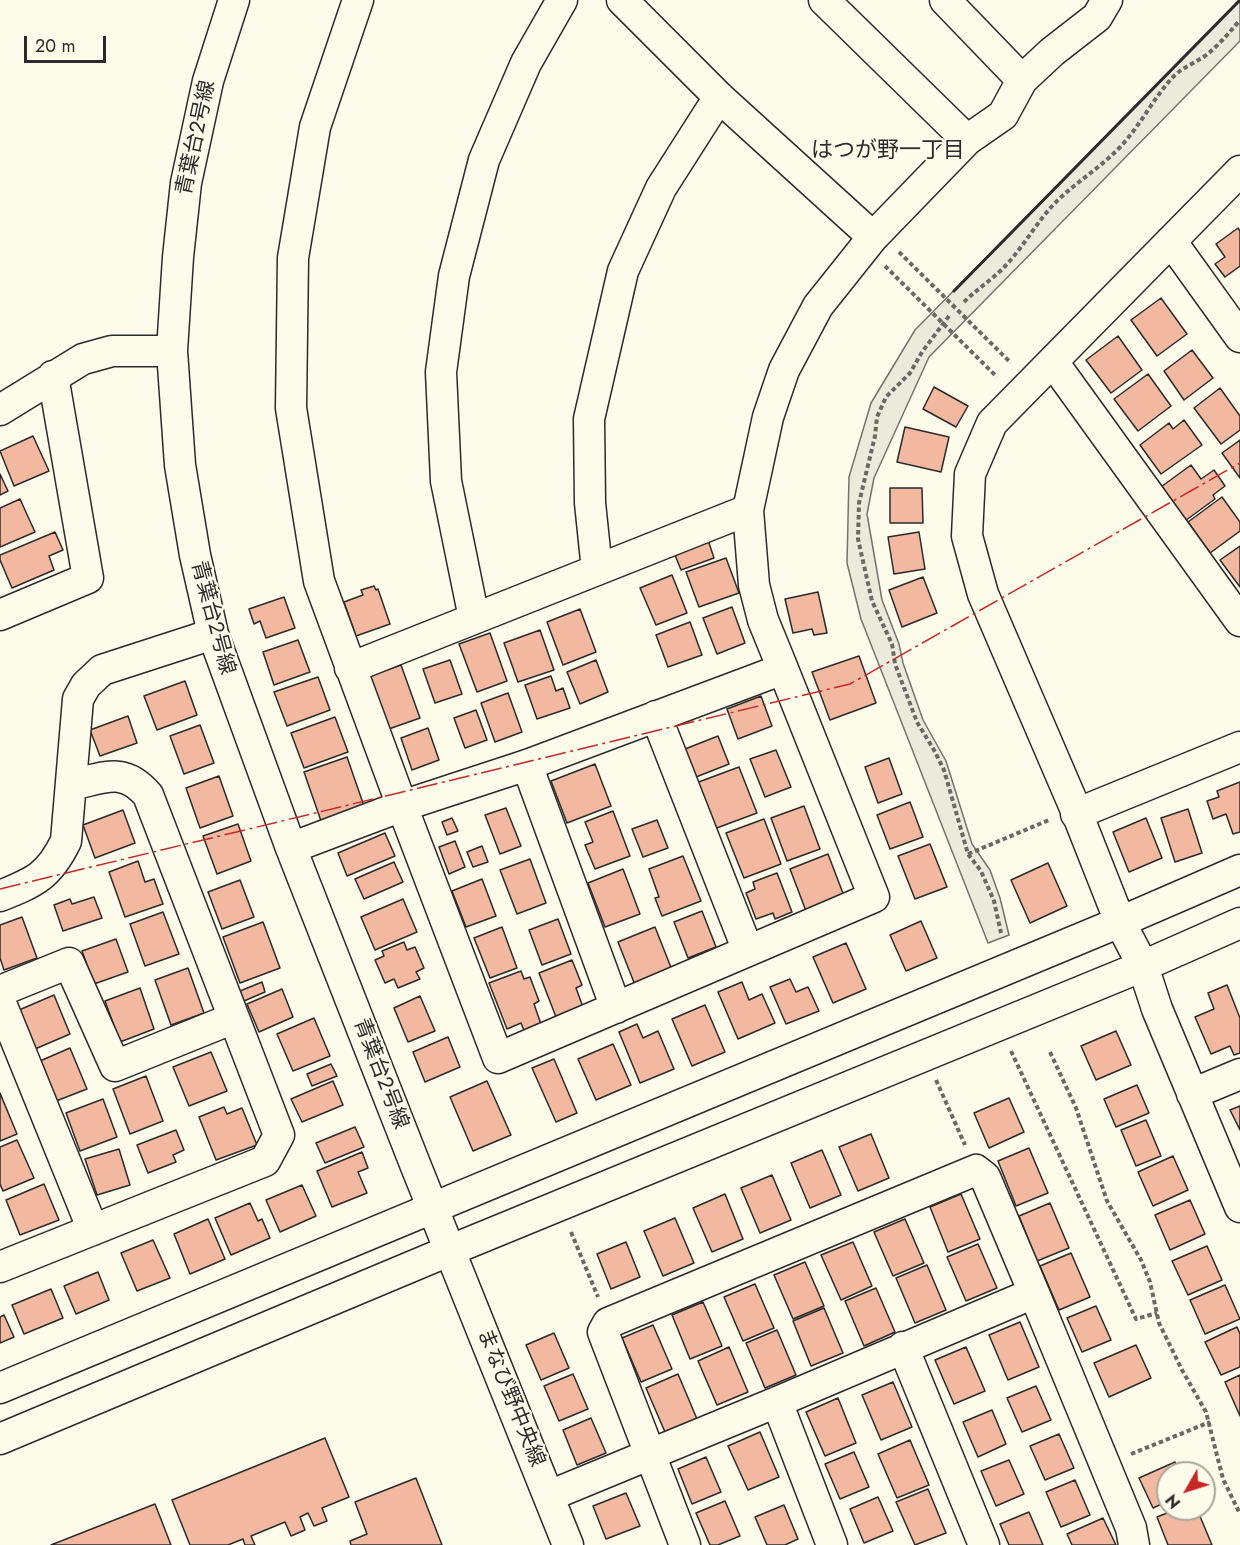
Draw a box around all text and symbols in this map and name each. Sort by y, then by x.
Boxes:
scale bar [27,24,110,62]
text: 20 m [35,33,75,59]
street label: 青葉台2号線 [173,78,221,198]
district label: はつが野一丁目 [811,139,965,165]
street label: 青葉台2号線 [185,558,239,678]
street label: 青葉台2号線 [347,1015,413,1133]
street label: まなび野中央線 [471,1325,549,1471]
north arrow [1156,1461,1216,1521]
text: N [1160,1489,1186,1514]

